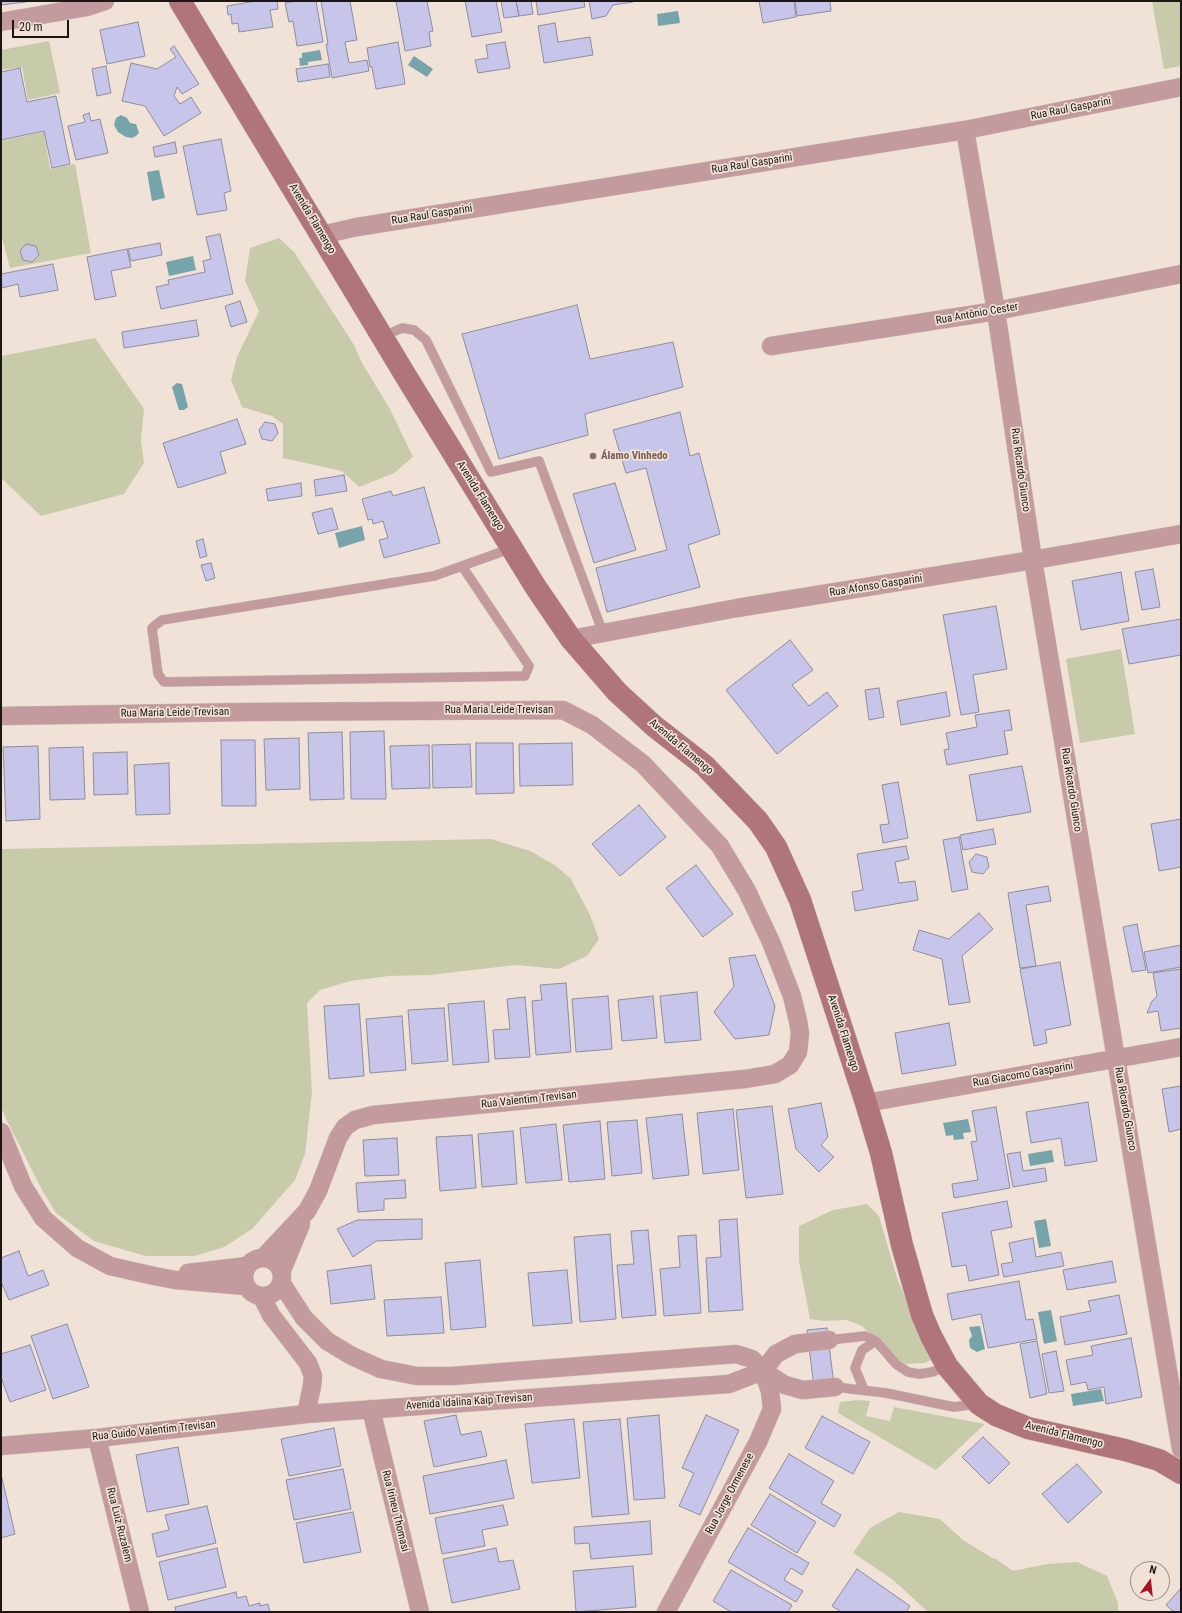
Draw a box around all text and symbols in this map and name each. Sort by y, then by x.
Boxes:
scale bar [14,12,71,38]
text: 20 m [19,20,43,34]
street label: Rua Raul Gasparini [1030,95,1112,123]
street label: Rua Raul Gasparini [711,151,793,177]
street label: Avenida Flamengo [286,181,338,257]
street label: Rua Raul Gasparini [391,202,473,228]
street label: Rua Antônio Cester [935,300,1019,328]
street label: Rua Ricardo Giunco [1008,427,1032,513]
place label: Álamo Vinhedo [601,449,668,463]
marker: Álamo Vinhedo [588,451,598,461]
street label: Avenida Flamengo [453,459,507,533]
street label: Rua Afonso Gasparini [829,572,923,600]
street label: Rua Maria Leide Trevisan [445,703,553,717]
street label: Rua Maria Leide Trevisan [121,705,229,721]
street label: Avenida Flamengo [646,716,716,778]
street label: Rua Ricardo Giunco [1058,747,1084,833]
street label: Avenida Flamengo [824,993,862,1073]
street label: Rua Giacomo Gasparini [972,1060,1074,1090]
street label: Rua Ricardo Giunco [1111,1066,1139,1152]
street label: Rua Valentim Trevisan [480,1088,578,1112]
street label: Avenida Idalina Kaip Trevisan [405,1391,533,1413]
street label: Rua Guido Valentim Trevisan [92,1418,216,1444]
street label: Avenida Flamengo [1024,1419,1104,1451]
street label: Rua Jorge Ormenese [703,1451,757,1537]
street label: Rua Irineu Thomasi [378,1469,412,1553]
street label: Rua Luiz Ruzalem [103,1486,135,1564]
north arrow [1130,1561,1170,1601]
text: N [1148,1563,1158,1577]

